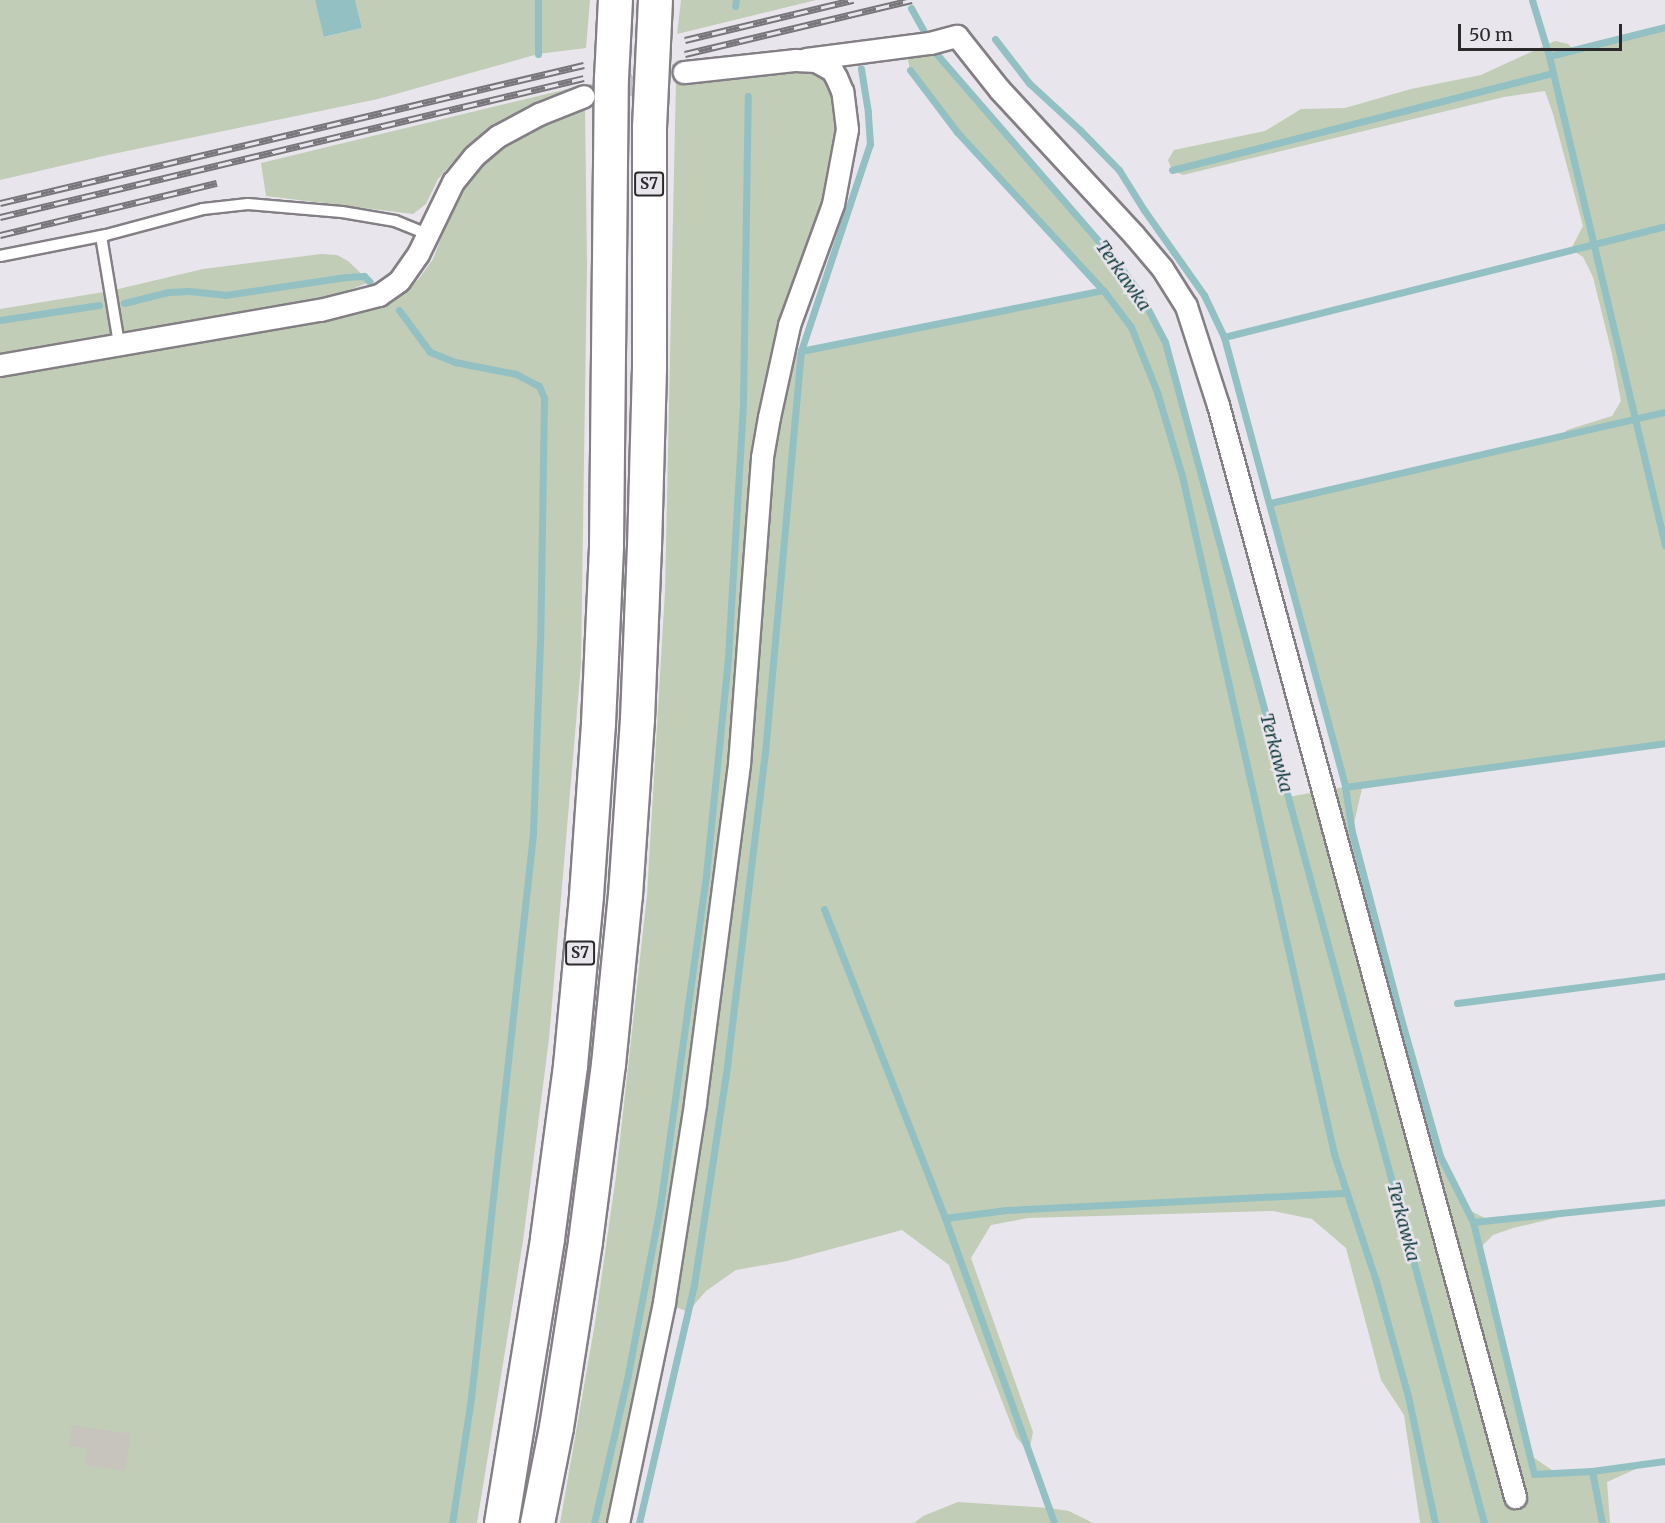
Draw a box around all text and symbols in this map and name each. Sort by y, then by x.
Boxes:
scale bar [1461,12,1624,50]
text: 50 m [1469,23,1513,46]
road number: S7 [634,172,664,196]
water label: Terkawka [1091,237,1155,315]
water label: Terkawka [1255,711,1297,795]
road number: S7 [565,941,595,965]
water label: Terkawka [1382,1180,1424,1264]

